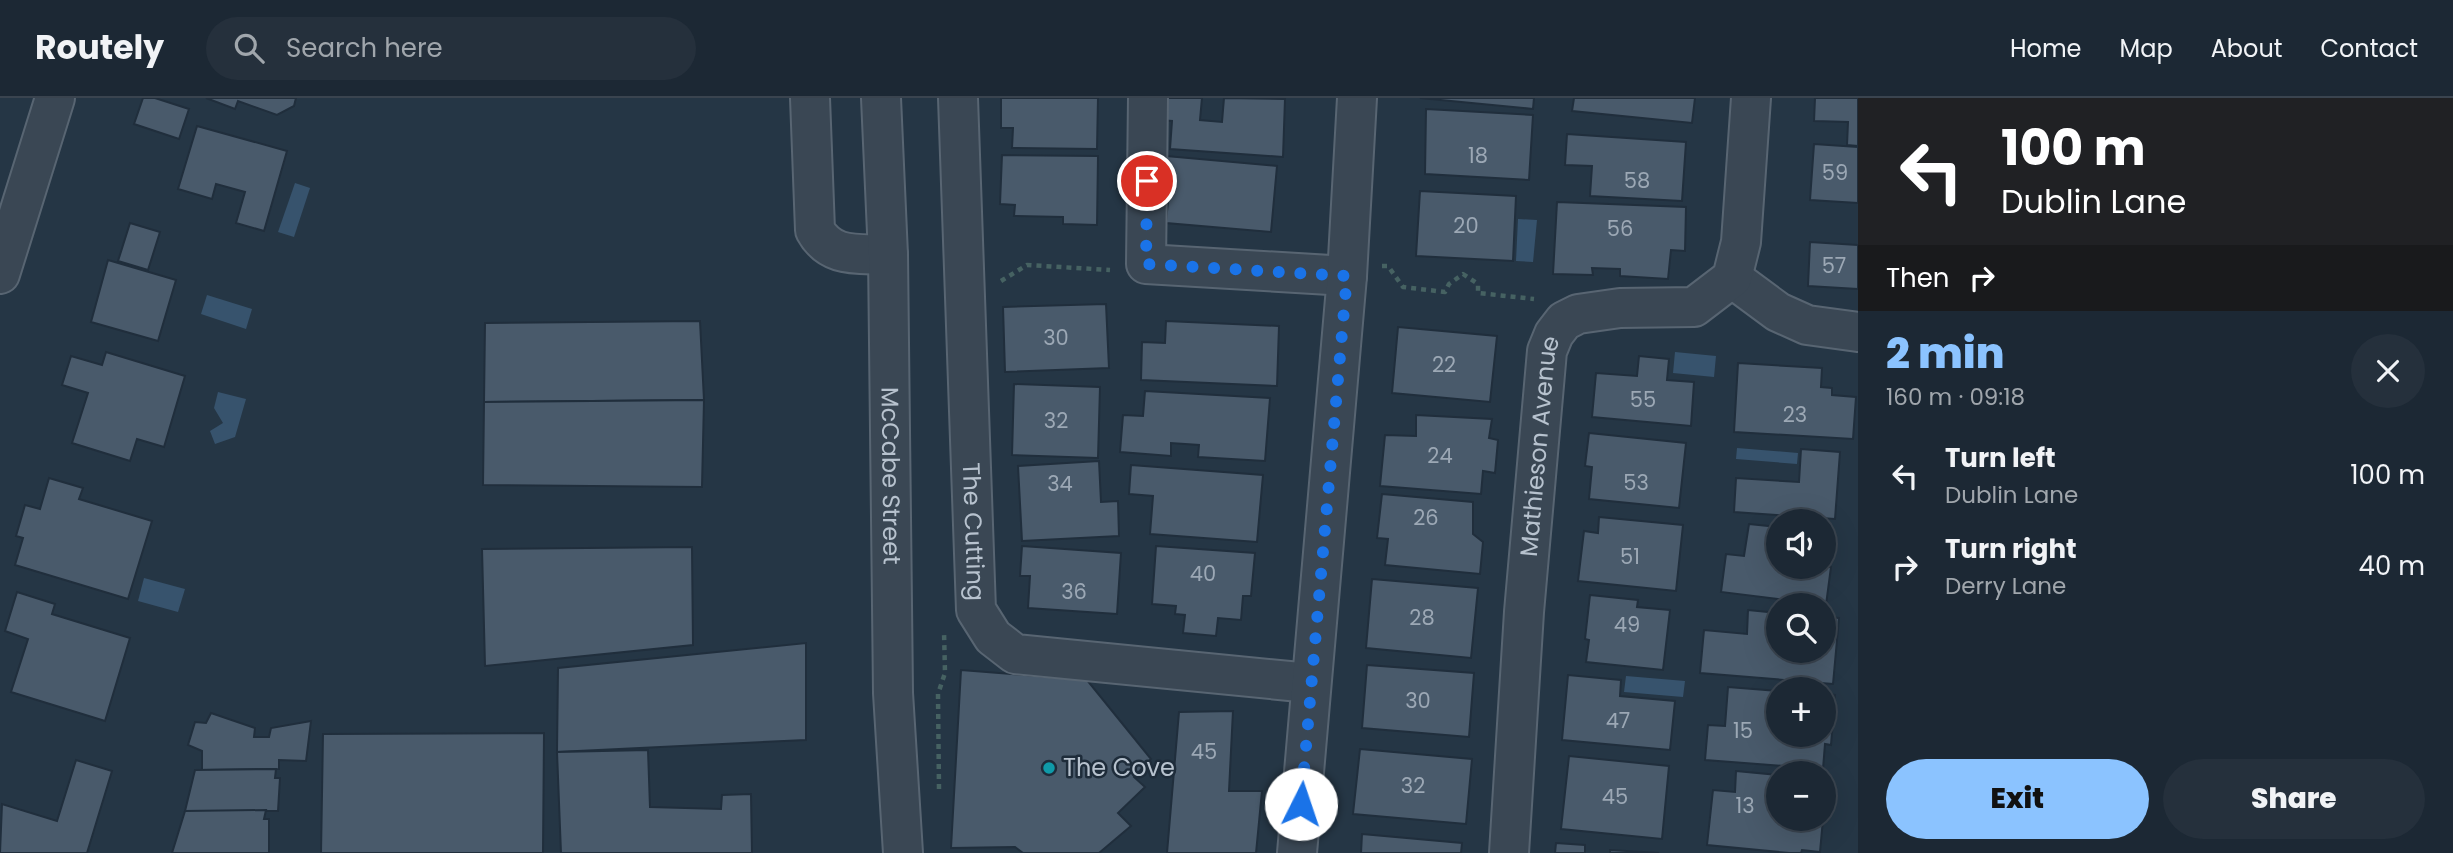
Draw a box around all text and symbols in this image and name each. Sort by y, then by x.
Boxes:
search box [206,17,696,80]
text: Routely [35,24,164,71]
icon: search [230,29,268,67]
text: Search here [286,30,443,66]
text: Home [2010,32,2082,65]
text: Map [2120,32,2173,65]
text: About [2211,32,2282,65]
text: Contact [2320,32,2418,65]
text: 100 m [2001,114,2146,182]
icon: left [1886,126,1977,217]
house number: 18 [1468,141,1488,170]
pin [1117,151,1177,211]
house number: 59 [1822,158,1848,187]
icon: arrive [1128,162,1166,200]
house number: 58 [1624,166,1650,195]
text: Dublin Lane [2001,179,2186,224]
house number: 20 [1453,211,1479,240]
house number: 56 [1607,214,1633,243]
house number: 57 [1822,251,1846,280]
icon: right [1963,259,2001,297]
text: Then [1886,260,1949,296]
house number: 30 [1043,323,1069,352]
text: 2 min [1886,324,2004,383]
street label: Mathieson Avenue [1512,330,1568,558]
button: close [2351,334,2425,408]
house number: 22 [1432,350,1456,379]
text: 160 m · 09:18 [1886,381,2025,413]
house number: 55 [1630,385,1656,414]
street label: McCabe Street [874,387,909,565]
house number: 23 [1783,400,1807,429]
house number: 32 [1044,406,1068,435]
text: Turn left [1945,440,2056,476]
house number: 24 [1427,441,1453,470]
icon: left [1886,457,1924,495]
text: 100 m [2350,457,2425,493]
street label: The Cutting [955,462,993,602]
house number: 53 [1623,468,1649,497]
house number: 34 [1047,469,1073,498]
text: Dublin Lane [1945,479,2078,511]
house number: 26 [1413,503,1439,532]
map controls [1766,509,1836,831]
button: sound [1766,509,1836,579]
text: Turn right [1945,531,2077,567]
house number: 51 [1620,542,1640,571]
icon: right [1886,548,1924,586]
text: 40 m [2359,548,2425,584]
house number: 40 [1190,559,1216,588]
text: Derry Lane [1945,570,2066,602]
house number: 36 [1061,577,1087,606]
button: search [1766,593,1836,663]
house number: 28 [1409,603,1435,632]
house number: 49 [1614,610,1640,639]
button: + [1766,677,1836,747]
house number: 30 [1405,686,1431,715]
house number: 47 [1606,706,1630,735]
house number: 15 [1733,716,1753,745]
house number: 45 [1191,737,1217,766]
place label: The Cove [1063,751,1175,784]
button: Exit [1886,759,2149,839]
button: Share [2163,759,2425,839]
marker: The Cove [1041,760,1057,776]
button: − [1766,761,1836,831]
position arrow [1264,767,1338,841]
house number: 32 [1401,771,1425,800]
house number: 45 [1602,782,1628,811]
house number: 13 [1735,791,1755,820]

